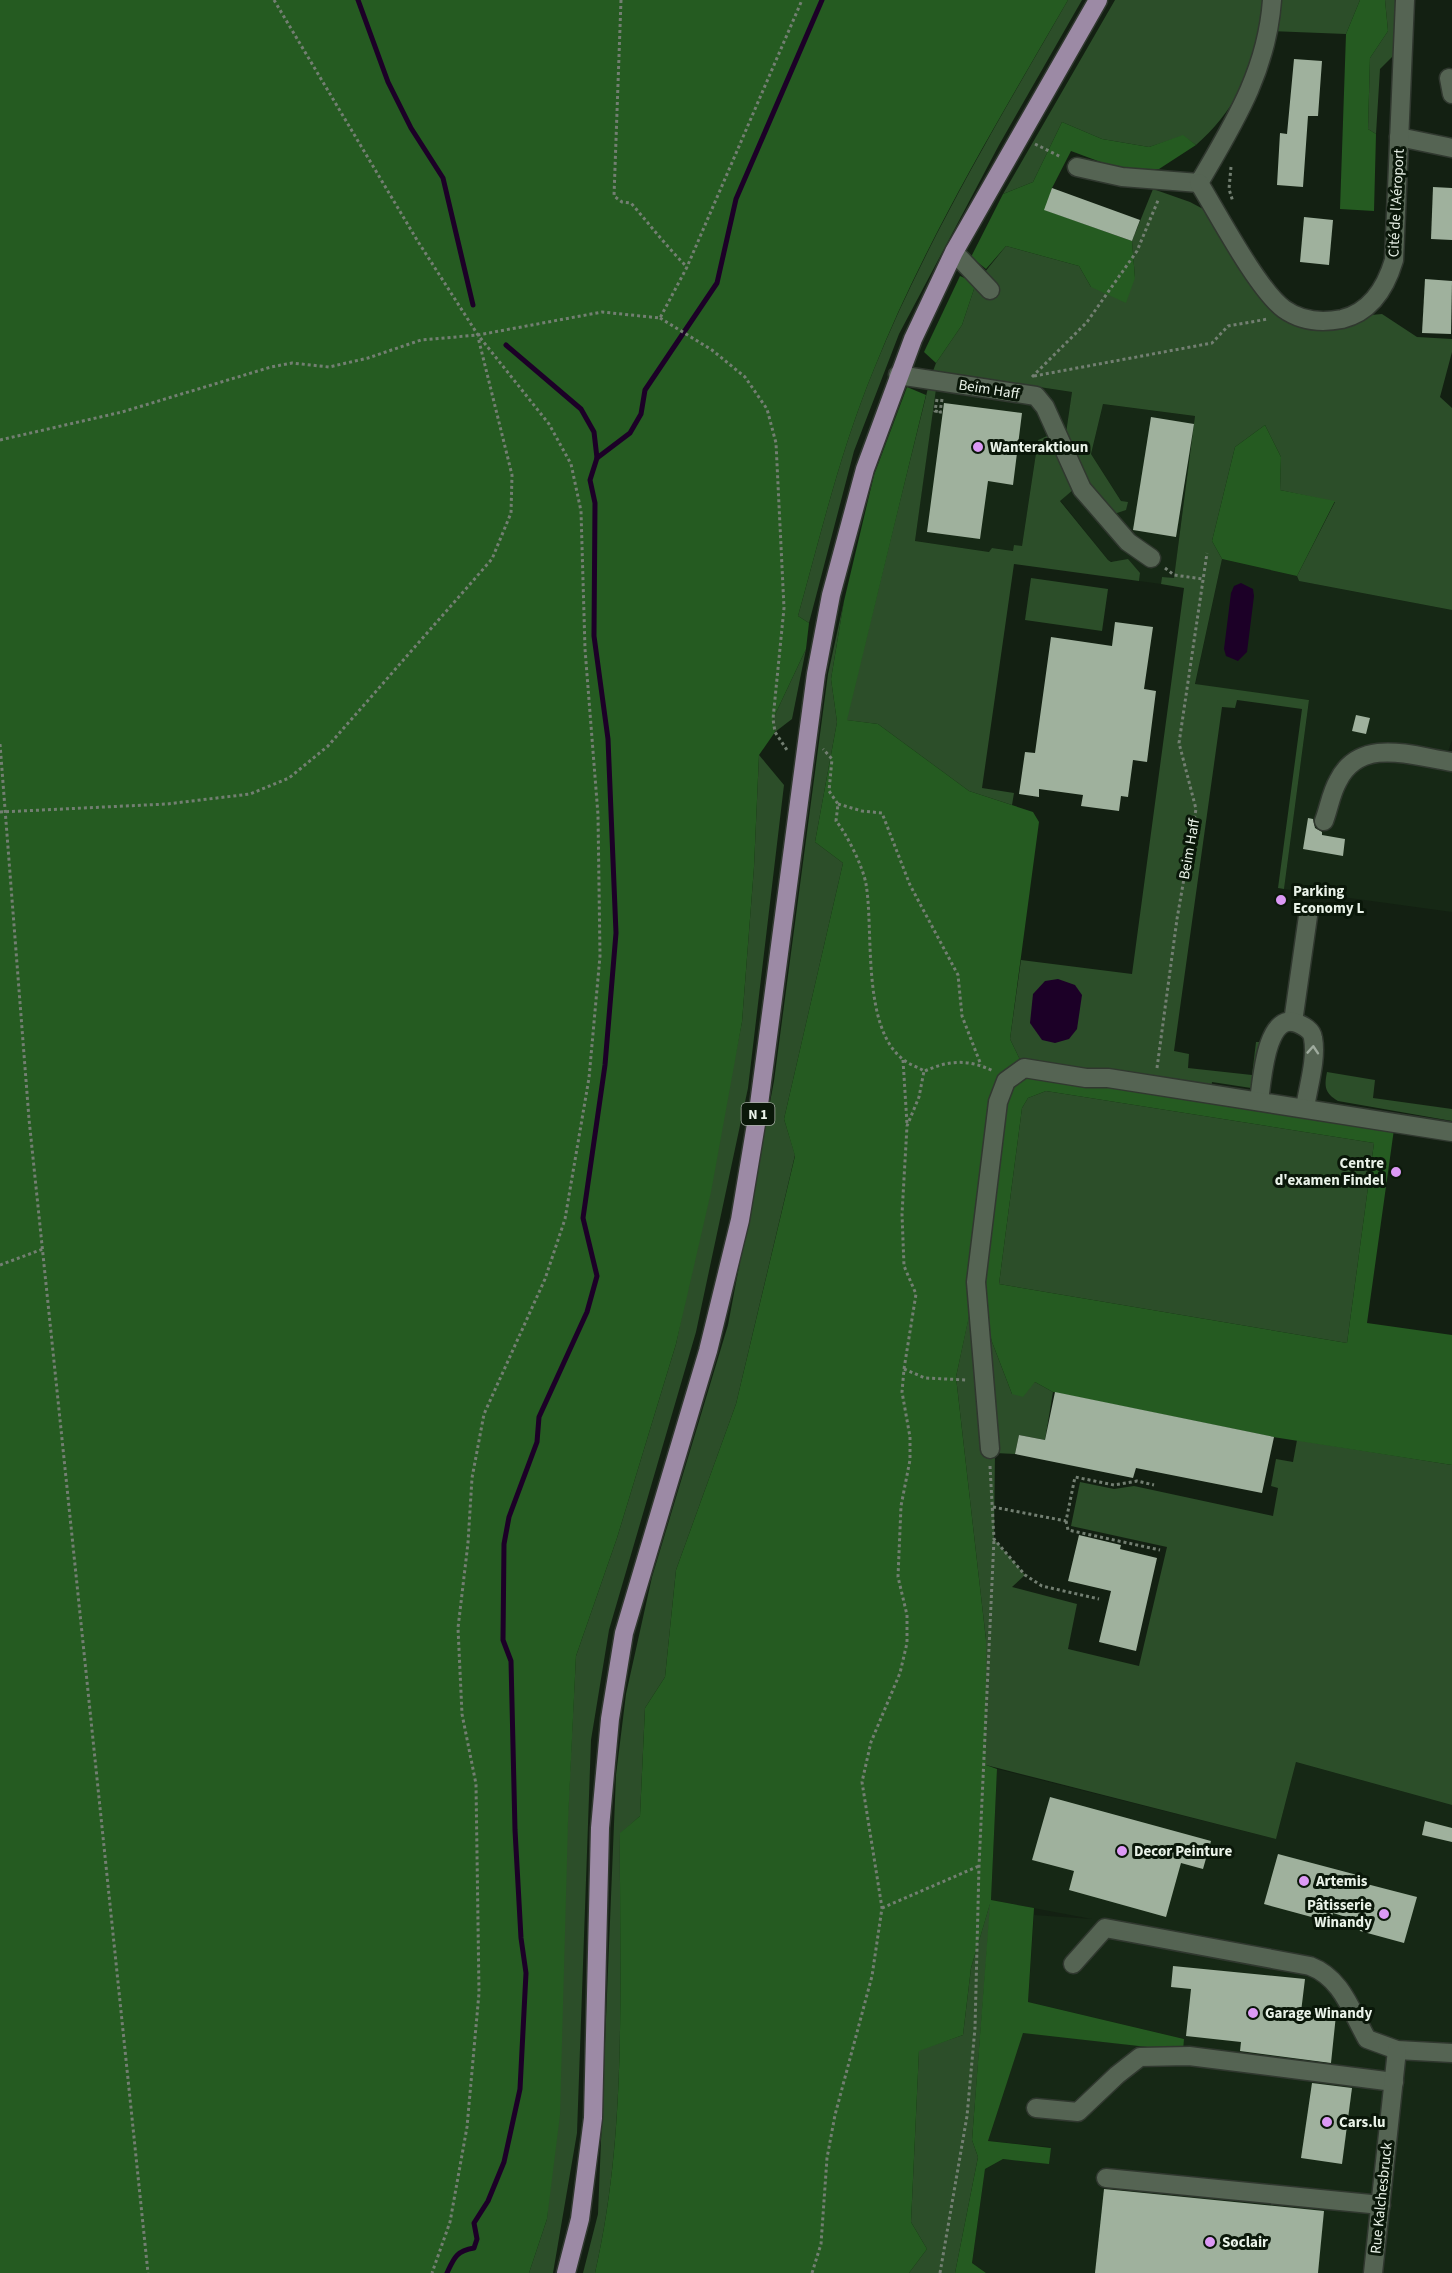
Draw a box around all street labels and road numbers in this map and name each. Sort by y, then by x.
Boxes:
street label: Cité de l'Aéroport [1383,148,1410,258]
street label: Beim Haff [957,374,1022,405]
street label: Beim Haff [1174,816,1205,881]
road number: N 1 [742,1103,774,1125]
street label: Rue Kalchesbruck [1365,2141,1398,2255]

